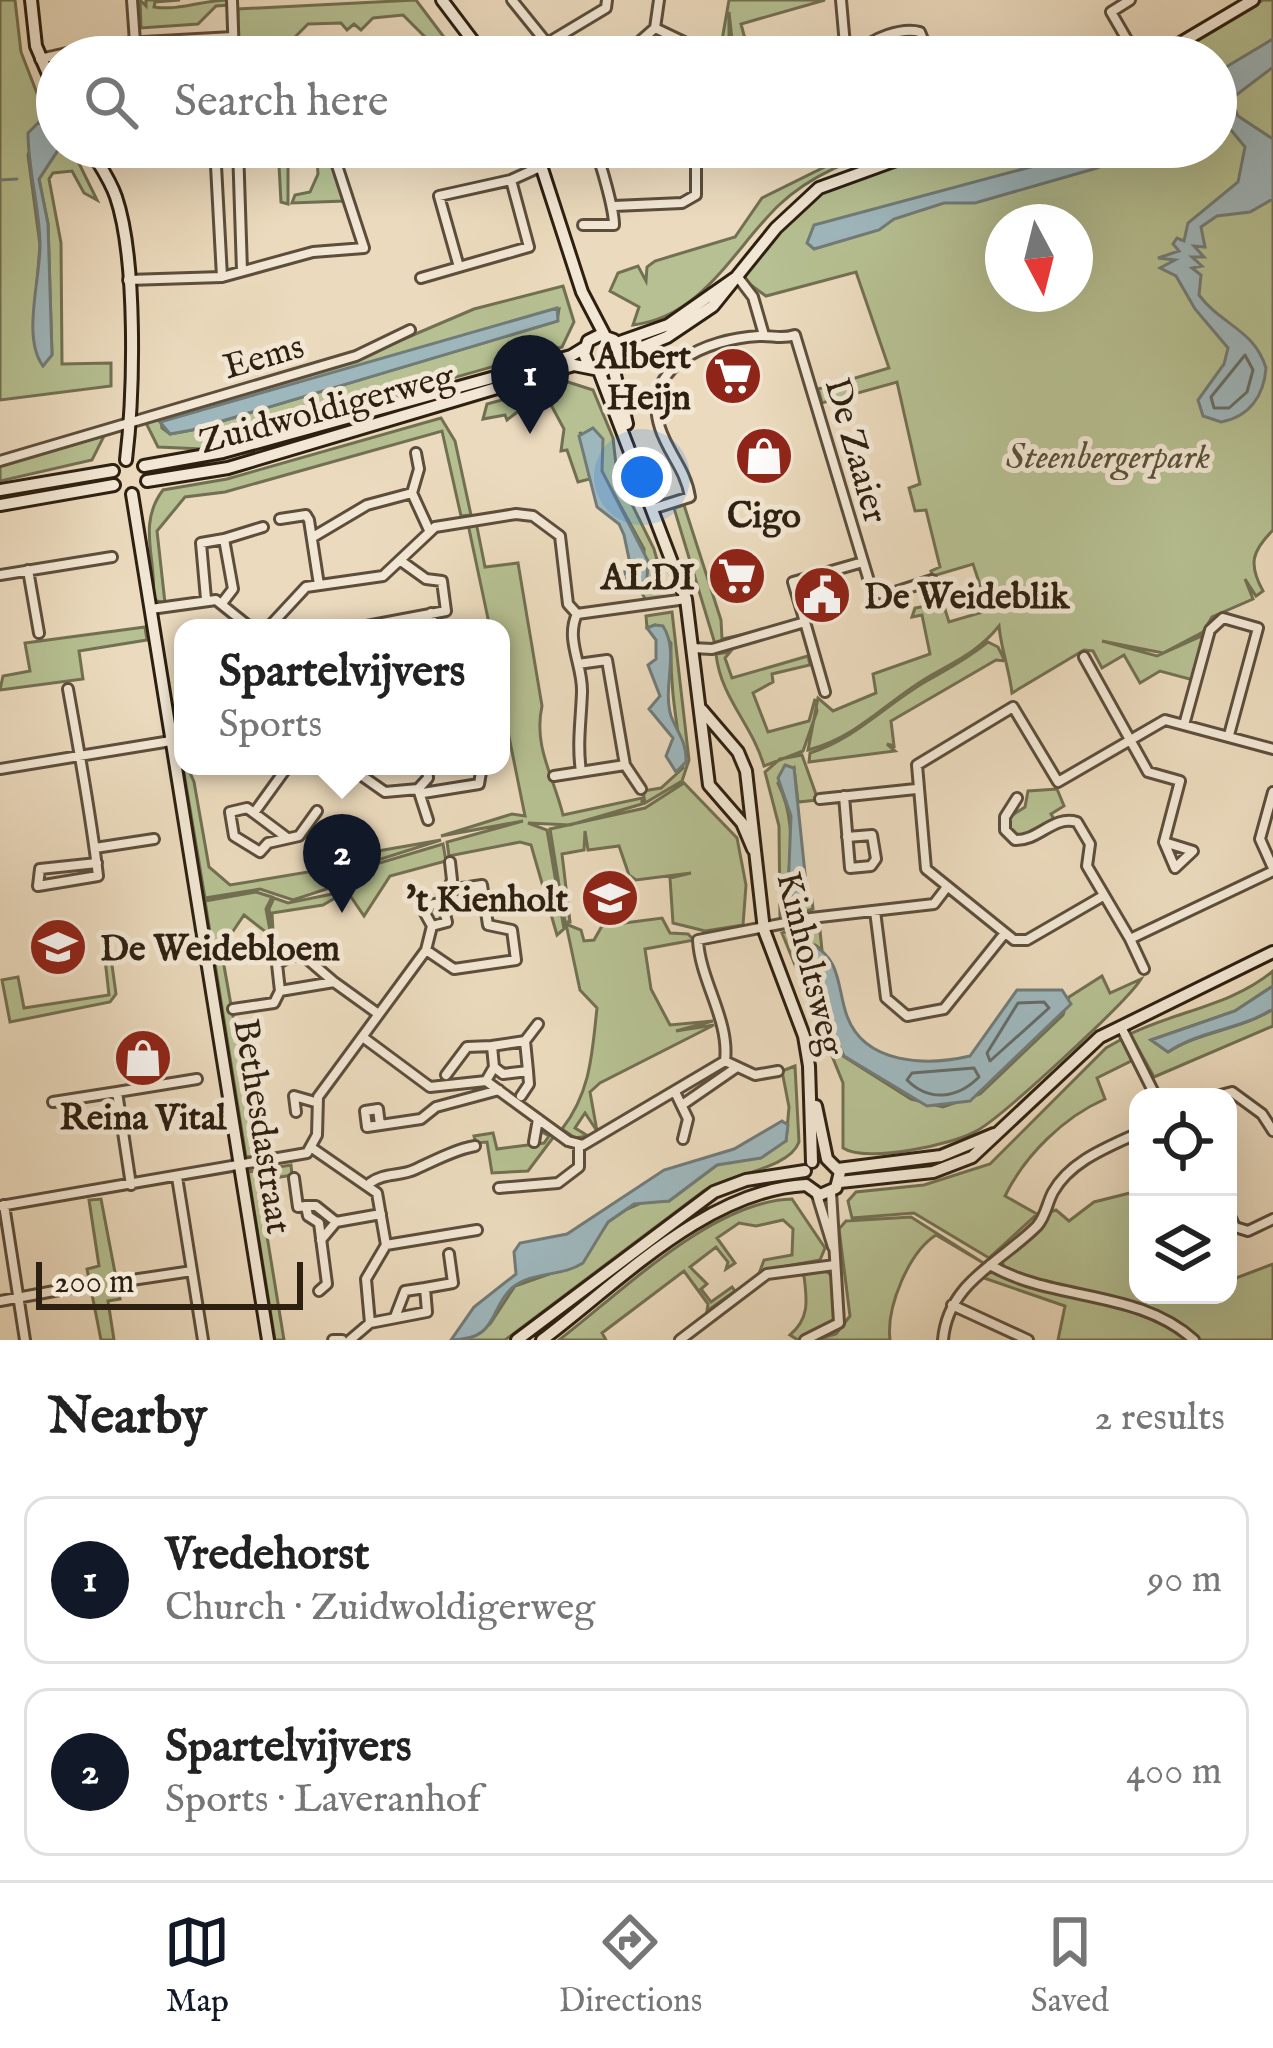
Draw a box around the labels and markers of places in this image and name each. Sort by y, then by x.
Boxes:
pin: 1 [491,335,569,434]
place label: Albert Heijn [593,335,692,422]
supermarket icon: Albert Heijn [702,345,764,407]
shop icon: Cigo [733,425,795,487]
place label: Cigo [727,494,801,540]
supermarket icon: ALDI [706,545,768,607]
place label: ALDI [599,556,696,602]
public building icon: De Weideblik [791,564,853,626]
place label: De Weideblik [864,575,1071,621]
pin: 2 [303,814,381,913]
school or university icon: 't Kienholt [579,867,641,929]
place label: 't Kienholt [406,878,569,924]
school or university icon: De Weidebloem [27,916,89,978]
place label: De Weidebloem [100,927,340,973]
shop icon: Reina Vital [112,1027,174,1089]
place label: Reina Vital [60,1096,228,1142]

